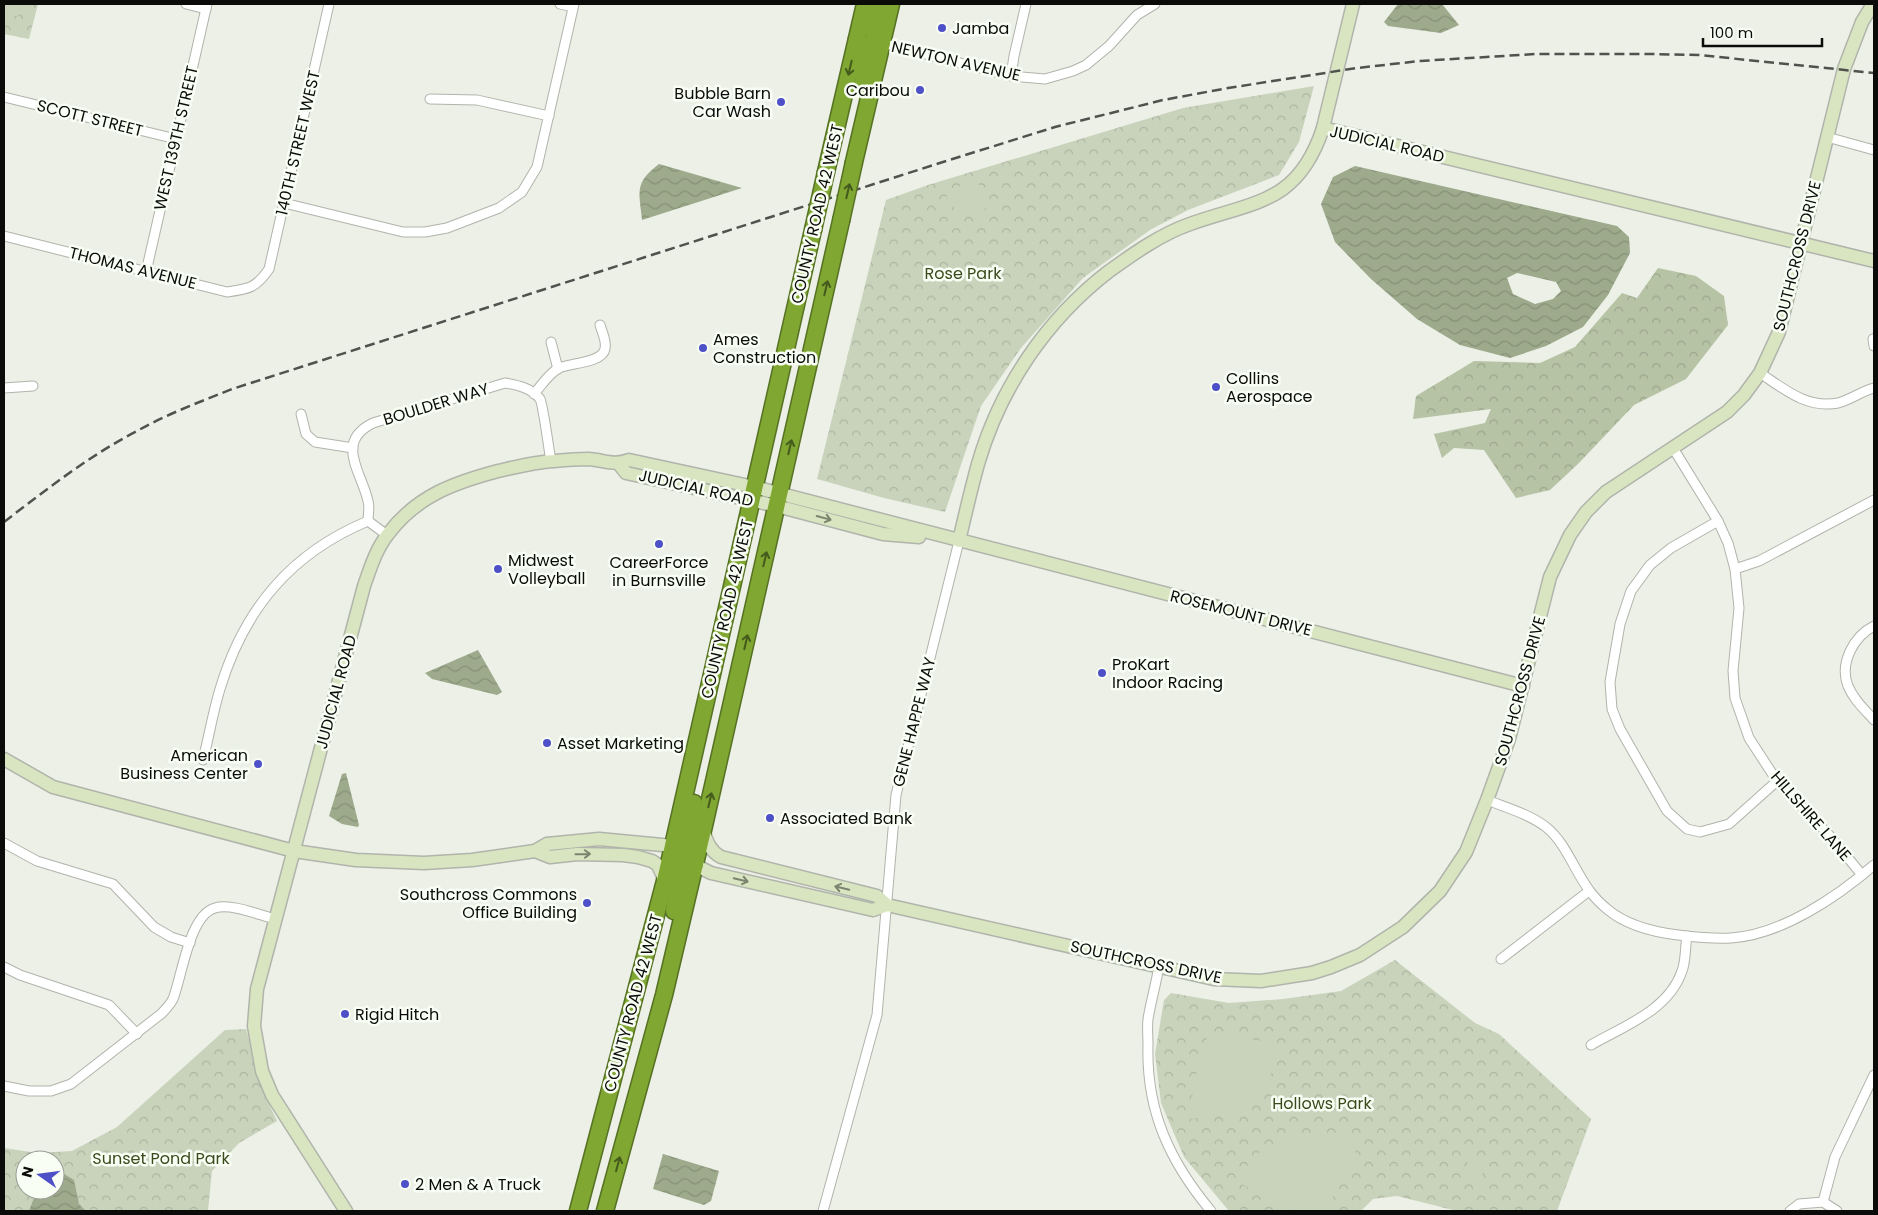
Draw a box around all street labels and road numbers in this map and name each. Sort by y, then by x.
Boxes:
street label: NEWTON AVENUE [889,35,1023,87]
street label: WEST 139TH STREET [148,63,204,213]
street label: 140TH STREET WEST [270,68,326,218]
street label: SCOTT STREET [34,94,146,142]
street label: JUDICIAL ROAD [1327,120,1447,168]
street label: COUNTY ROAD 42 WEST [785,122,849,306]
street label: SOUTHCROSS DRIVE [1767,178,1827,334]
street label: THOMAS AVENUE [67,241,199,295]
street label: BOULDER WAY [380,377,492,431]
street label: JUDICIAL ROAD [636,464,756,512]
street label: COUNTY ROAD 42 WEST [695,517,759,701]
street label: ROSEMOUNT DRIVE [1168,584,1314,642]
street label: SOUTHCROSS DRIVE [1489,614,1551,768]
street label: JUDICIAL ROAD [310,632,362,752]
street label: GENE HAPPE WAY [887,654,941,789]
street label: HILLSHIRE LANE [1765,766,1857,866]
street label: COUNTY ROAD 42 WEST [598,911,668,1095]
street label: SOUTHCROSS DRIVE [1068,935,1224,989]

